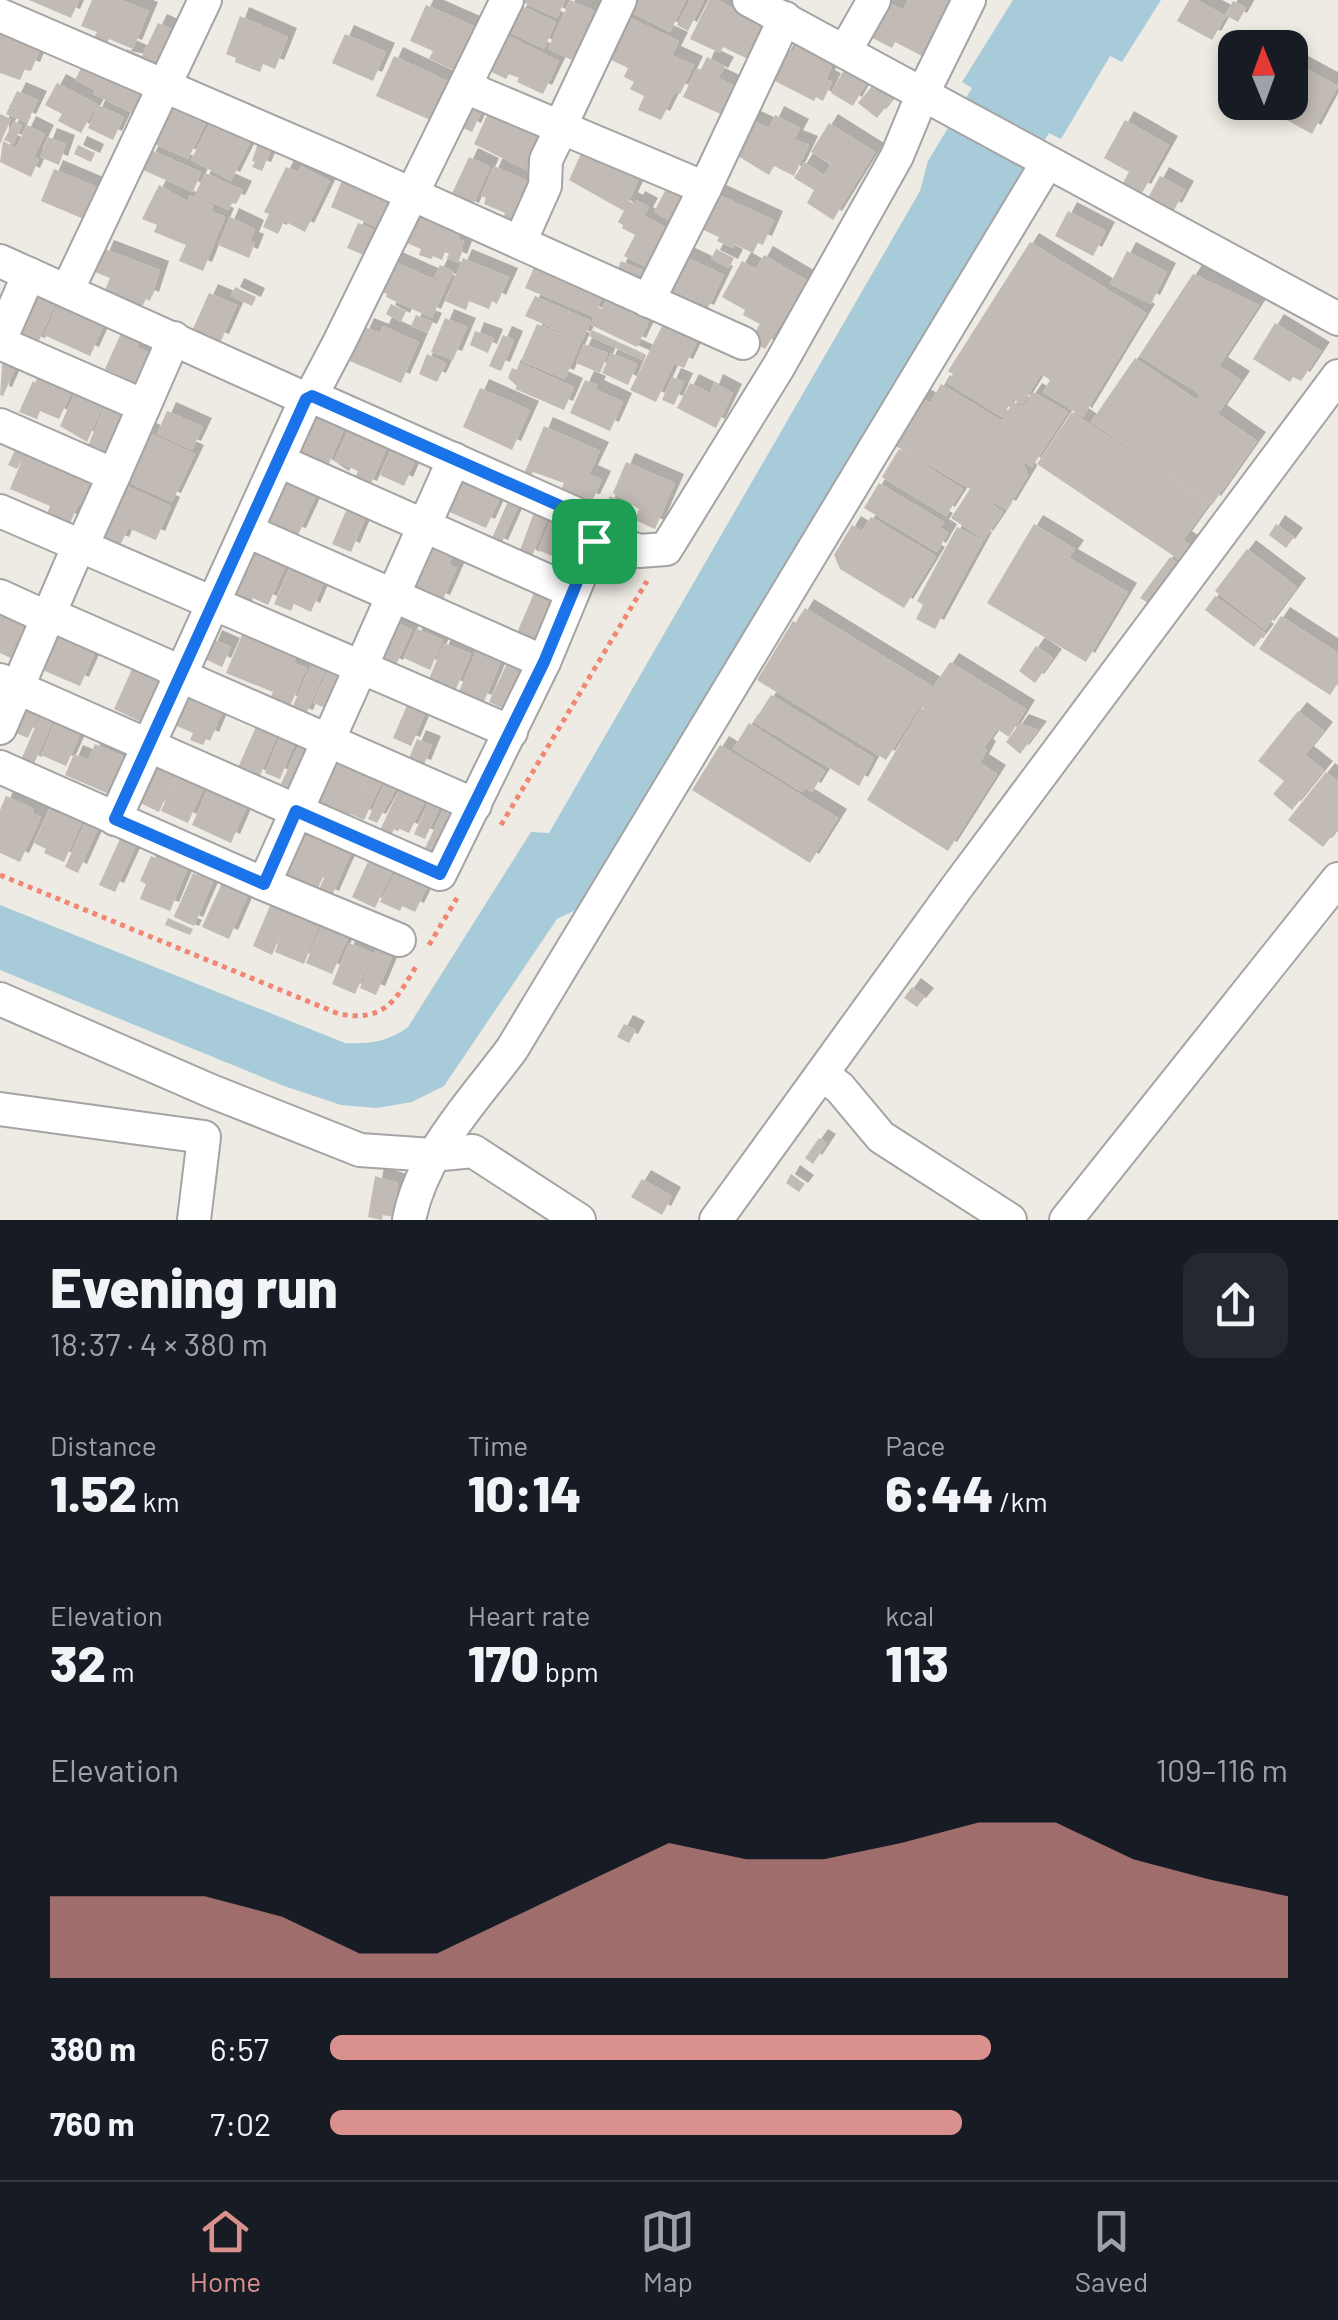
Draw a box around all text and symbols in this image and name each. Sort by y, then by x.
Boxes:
north arrow [1218,30,1308,120]
map controls [1218,30,1308,120]
pin [552,499,637,584]
icon: arrive [567,514,622,569]
text: Evening run [50,1253,338,1319]
button: share [1183,1253,1288,1358]
text: 18:37 · 4 × 380 m [50,1324,268,1362]
text: Distance [50,1428,157,1462]
text: Time [468,1428,528,1462]
text: Pace [885,1428,946,1462]
text: 1.52 [50,1462,137,1522]
text: 10:14 [468,1462,582,1522]
text: 6:44 [885,1462,994,1522]
text: km [137,1484,180,1518]
text: /km [994,1484,1048,1518]
text: Elevation [50,1598,163,1632]
text: Heart rate [468,1598,590,1632]
text: kcal [885,1598,934,1632]
text: 32 [50,1632,106,1692]
text: 170 [468,1632,539,1692]
text: 113 [885,1632,949,1692]
text: m [106,1654,135,1688]
text: bpm [539,1654,599,1688]
text: Elevation [50,1750,179,1788]
text: 109–116 m [1156,1750,1288,1788]
text: 380 m [50,2029,136,2067]
text: 6:57 [210,2029,269,2067]
text: 760 m [50,2104,134,2142]
text: 7:02 [210,2104,271,2142]
tab: Home [190,2204,261,2298]
tab: Map [640,2204,695,2298]
tab: Saved [1075,2204,1148,2298]

